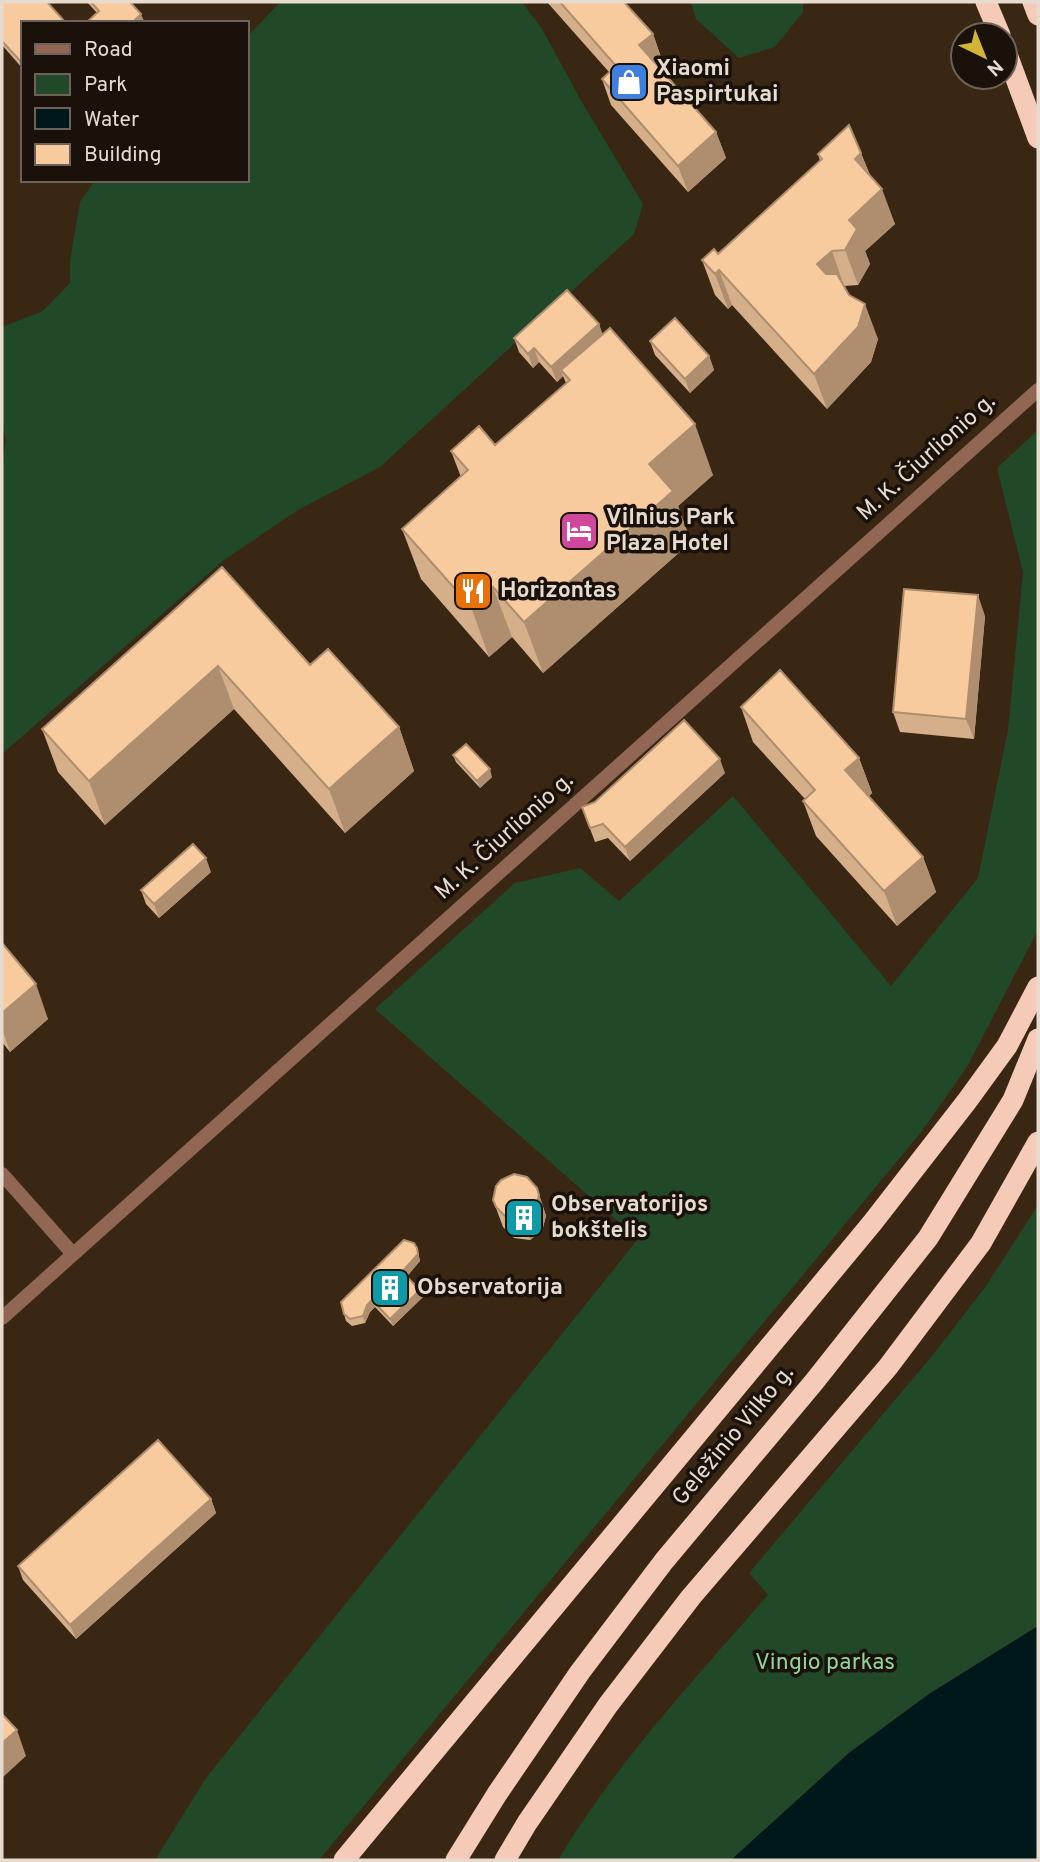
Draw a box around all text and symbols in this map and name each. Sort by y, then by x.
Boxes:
legend [21,21,248,182]
north arrow [949,21,1019,91]
text: Road [84,37,133,64]
text: N [981,54,1007,80]
place label: Xiaomi Paspirtukai [656,55,779,110]
shop icon: Xiaomi Paspirtukai [608,61,650,103]
text: Park [84,72,127,99]
text: Water [84,107,139,134]
text: Building [84,142,162,169]
street label: M. K. Čiurlionio g. [850,387,1002,528]
place label: Vilnius Park Plaza Hotel [606,504,735,559]
hotel icon: Vilnius Park Plaza Hotel [558,510,600,552]
restaurant icon: Horizontas [452,570,494,612]
place label: Horizontas [500,577,617,606]
street label: M. K. Čiurlionio g. [428,766,580,907]
place label: Observatorijos bokštelis [551,1191,708,1246]
building icon: Observatorijos bokštelis [503,1197,545,1239]
building icon: Observatorija [369,1267,411,1309]
place label: Observatorija [417,1274,563,1303]
street label: Geležinio Vilko g. [667,1360,801,1512]
park label: Vingio parkas [755,1649,895,1678]

